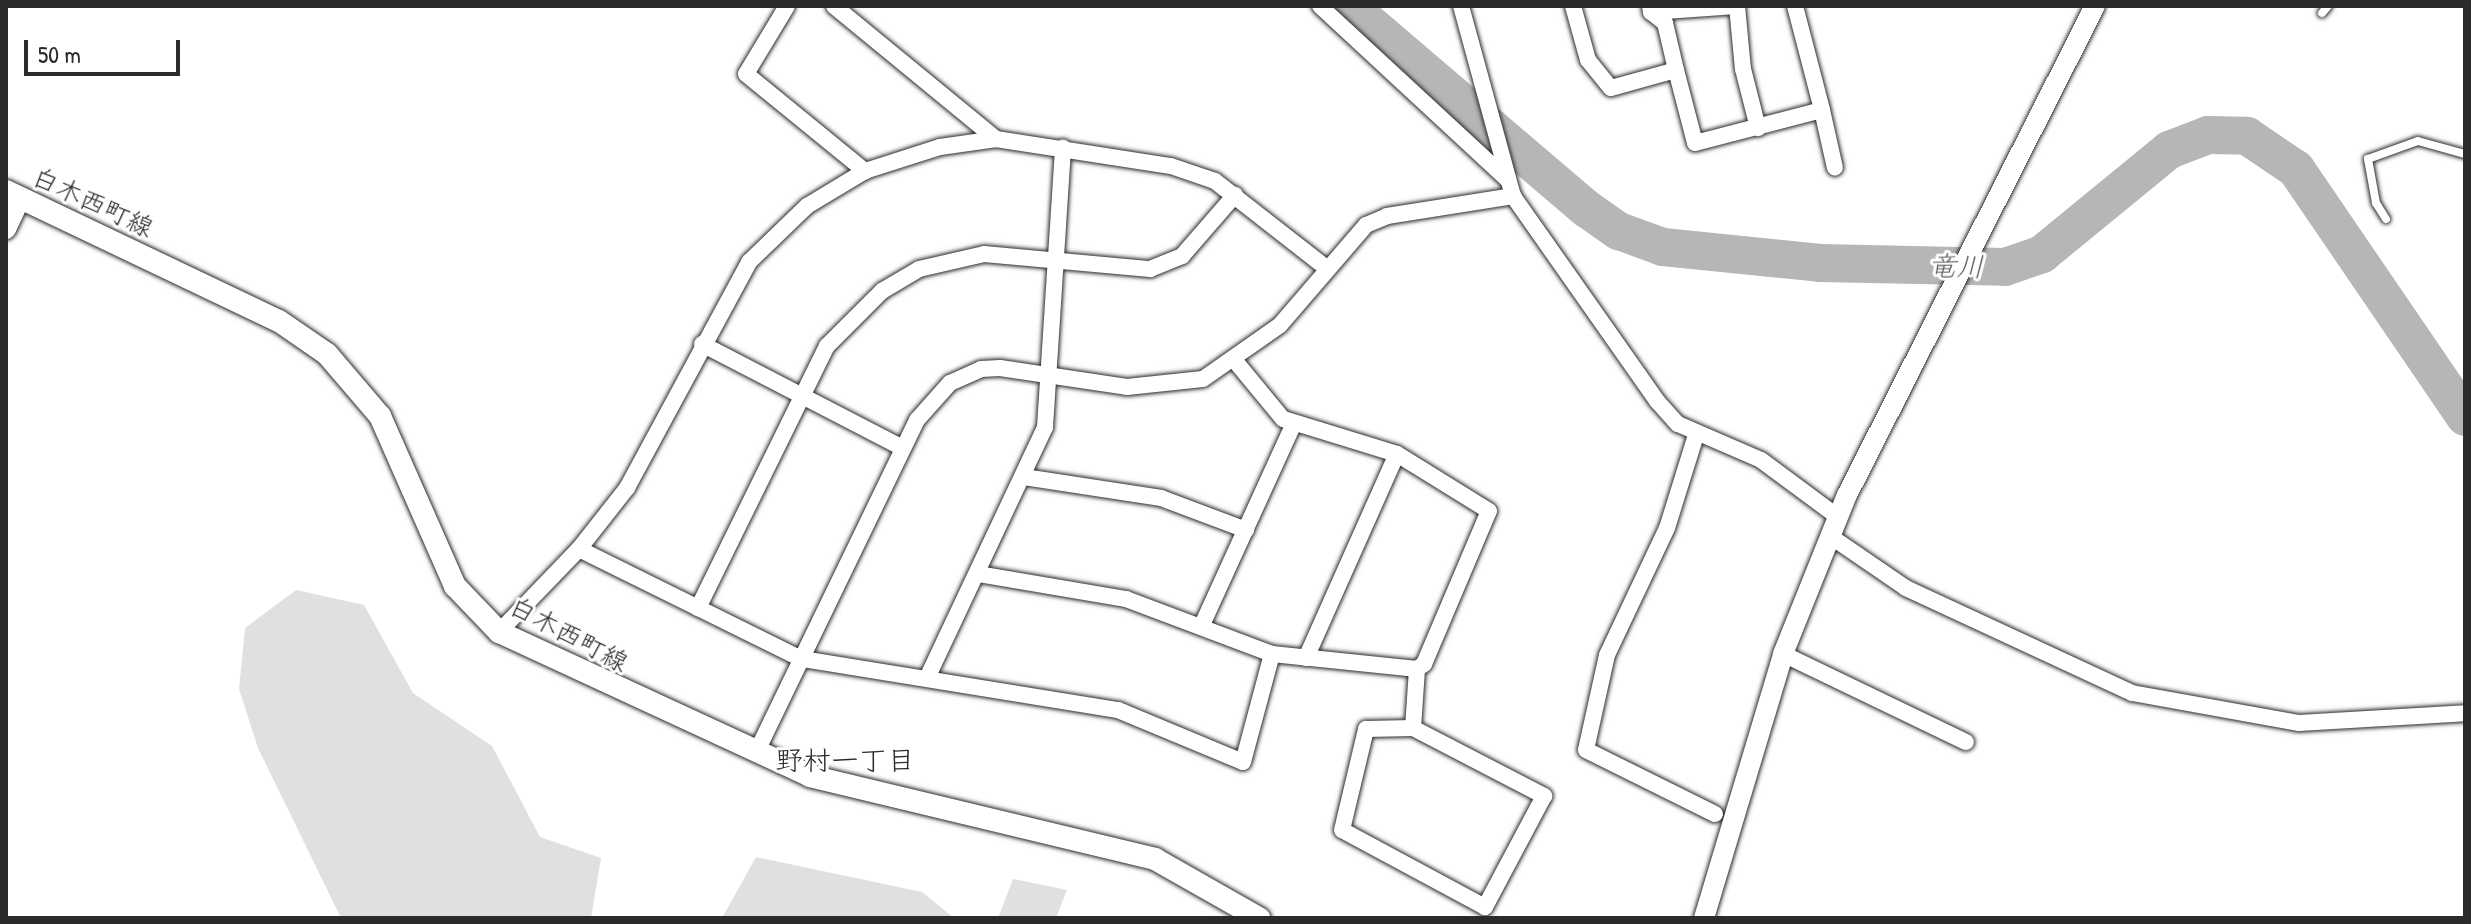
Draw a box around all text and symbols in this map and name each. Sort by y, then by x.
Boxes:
scale bar [28,24,184,74]
text: 50 m [38,38,81,70]
street label: 白木西町線 [27,160,159,244]
water label: 竜川 [1928,249,1984,283]
street label: 白木西町線 [504,590,634,678]
district label: 野村一丁目 [775,743,915,777]

